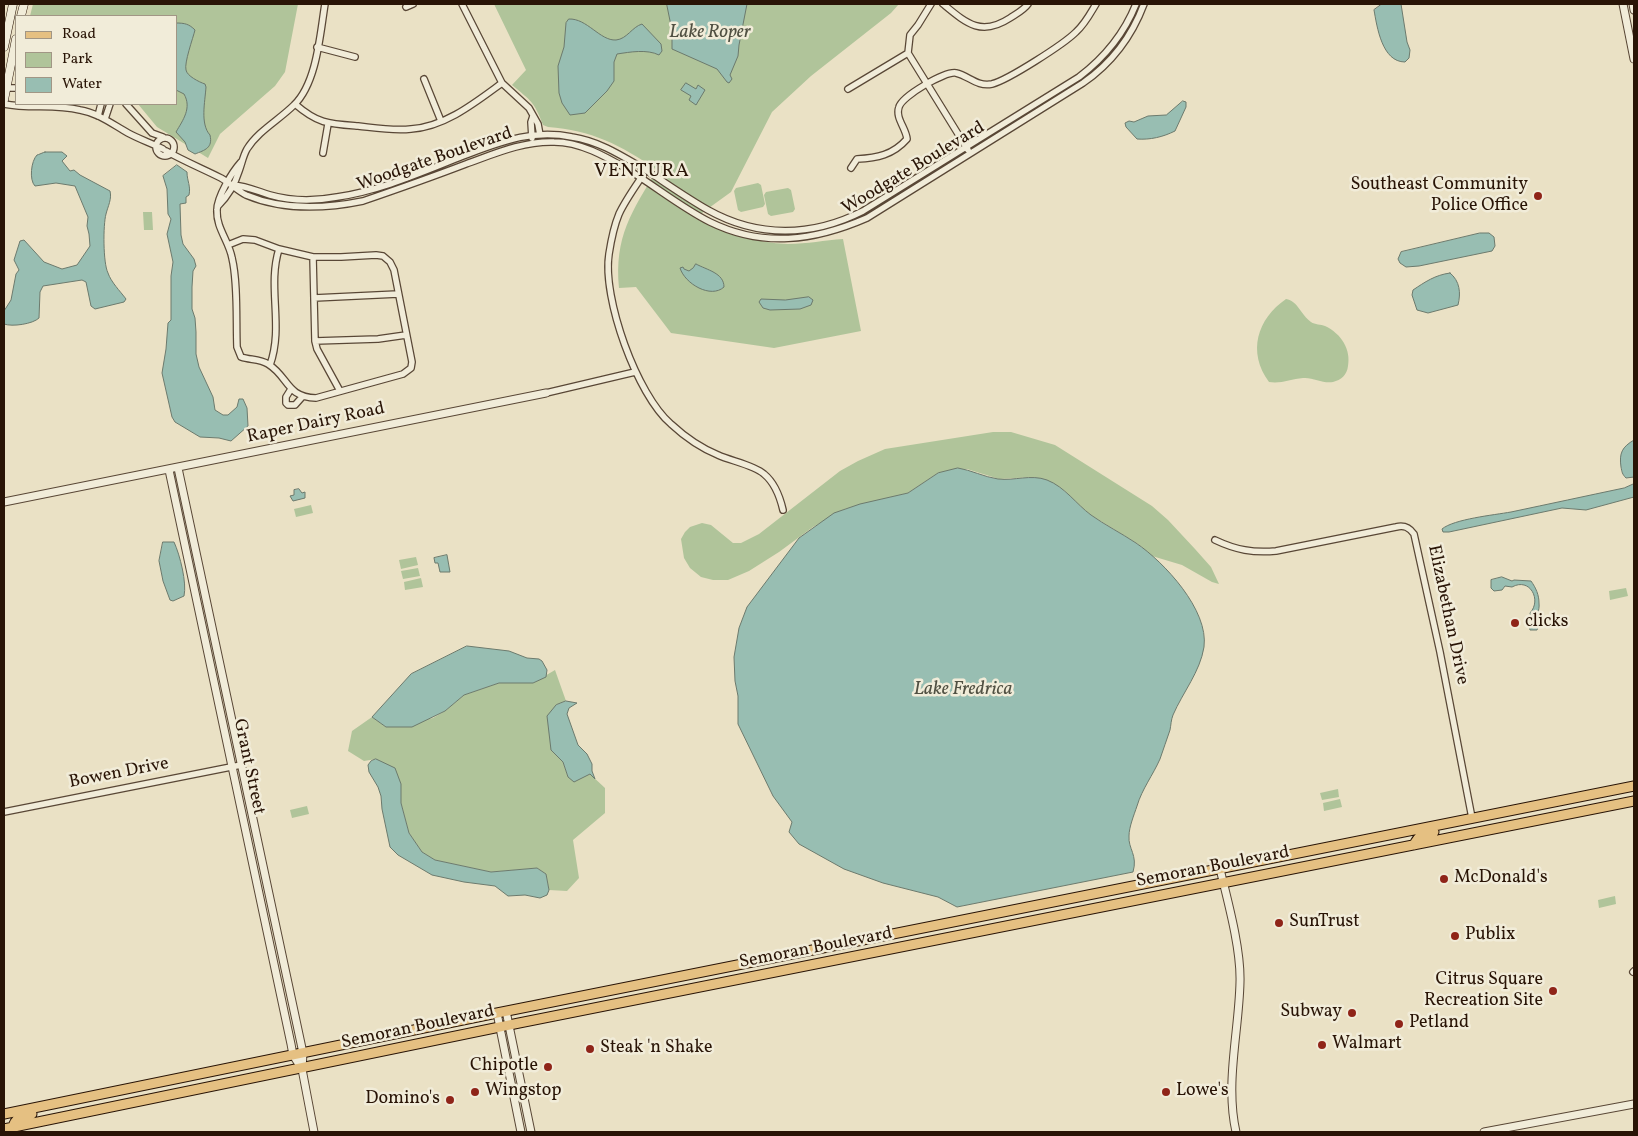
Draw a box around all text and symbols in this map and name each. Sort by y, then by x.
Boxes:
legend [15,15,178,105]
water label: Lake Roper [669,23,751,45]
text: Road [62,24,96,45]
text: Park [62,49,93,70]
text: Water [62,74,102,95]
street label: Woodgate Boulevard [839,118,989,220]
street label: Woodgate Boulevard [354,123,516,197]
district label: VENTURA [593,162,691,184]
place label: Southeast Community Police Office [1351,175,1528,218]
marker: Southeast Community Police Office [1532,190,1544,202]
street label: Raper Dairy Road [245,399,387,449]
street label: Elizabethan Drive [1422,543,1472,687]
place label: clicks [1525,612,1569,634]
marker: clicks [1509,617,1521,629]
water label: Lake Fredrica [914,680,1012,702]
street label: Grant Street [227,717,269,817]
street label: Bowen Drive [67,754,171,794]
street label: Semoran Boulevard [1135,843,1291,893]
place label: McDonald's [1454,868,1548,890]
marker: McDonald's [1438,873,1450,885]
place label: SunTrust [1289,912,1360,934]
marker: SunTrust [1273,917,1285,929]
street label: Semoran Boulevard [738,924,894,974]
place label: Publix [1465,925,1515,947]
marker: Publix [1449,930,1461,942]
place label: Citrus Square Recreation Site [1424,970,1543,1012]
marker: Citrus Square Recreation Site [1547,985,1559,997]
street label: Semoran Boulevard [340,1001,496,1055]
place label: Subway [1280,1002,1342,1024]
marker: Subway [1346,1007,1358,1019]
place label: Petland [1409,1013,1469,1035]
marker: Petland [1393,1018,1405,1030]
place label: Walmart [1332,1034,1402,1056]
place label: Steak 'n Shake [600,1038,712,1060]
marker: Walmart [1316,1039,1328,1051]
marker: Steak 'n Shake [584,1043,596,1055]
place label: Chipotle [470,1056,538,1078]
marker: Chipotle [542,1061,554,1073]
place label: Wingstop [485,1081,562,1103]
place label: Lowe's [1176,1081,1229,1103]
marker: Wingstop [469,1086,481,1098]
marker: Lowe's [1160,1086,1172,1098]
place label: Domino's [365,1089,440,1111]
marker: Domino's [444,1094,456,1106]

